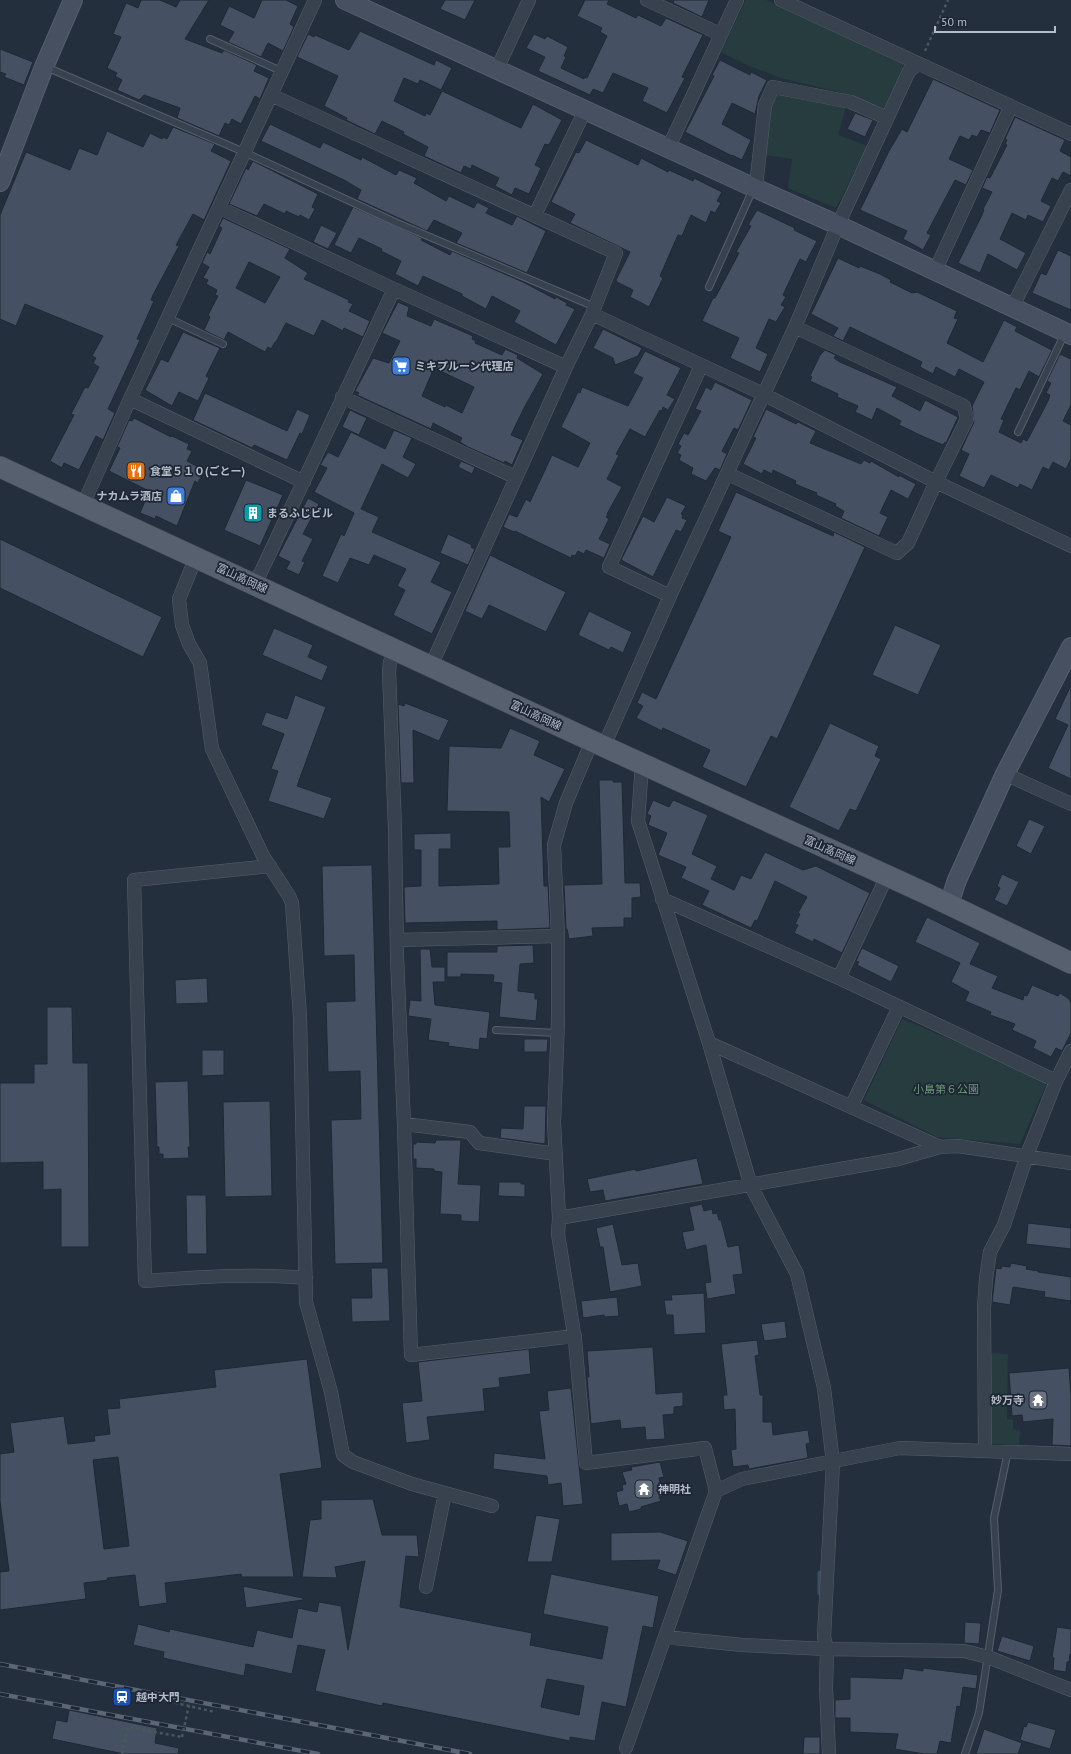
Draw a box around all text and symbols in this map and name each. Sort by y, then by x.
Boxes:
scale bar [935,8,1055,34]
text: 50 m [941,14,967,29]
supermarket icon: ミキプルーン代理店 [390,355,412,377]
place label: ミキプルーン代理店 [415,359,513,373]
restaurant icon: 食堂５１０(ごとー) [125,460,147,482]
place label: 食堂５１０(ごとー) [150,464,245,478]
shop icon: ナカムラ酒店 [165,485,187,507]
place label: ナカムラ酒店 [97,489,162,503]
building icon: まるふじビル [242,502,264,524]
place label: まるふじビル [267,506,333,520]
street label: 富山高岡線 [214,560,270,596]
street label: 富山高岡線 [508,697,564,733]
street label: 富山高岡線 [802,832,858,868]
park label: 小島第６公園 [913,1082,979,1096]
temple icon: 妙万寺 [1027,1389,1049,1411]
place label: 妙万寺 [991,1393,1024,1407]
temple icon: 神明社 [633,1478,655,1500]
place label: 神明社 [658,1482,691,1496]
station icon: 越中大門 [111,1686,133,1708]
place label: 越中大門 [136,1690,180,1704]

